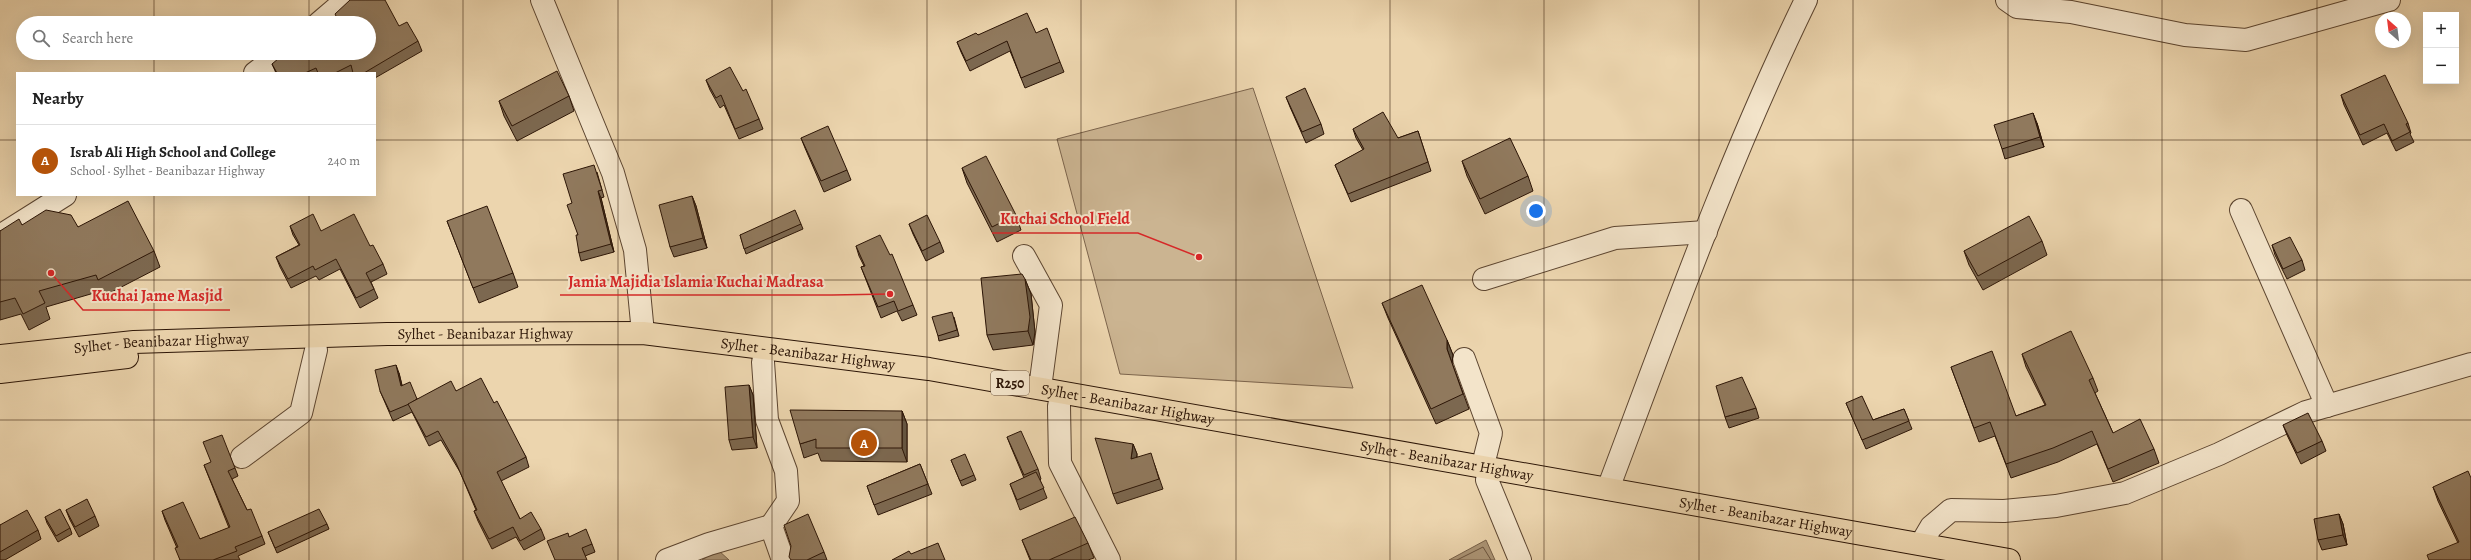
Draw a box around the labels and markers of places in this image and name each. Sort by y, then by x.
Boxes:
callout: Kuchai School Field [992,205,1138,233]
callout: Jamia Majidia Islamia Kuchai Madrasa [560,267,832,295]
callout: Kuchai Jame Masjid [83,282,230,310]
pin: A [851,428,877,458]

